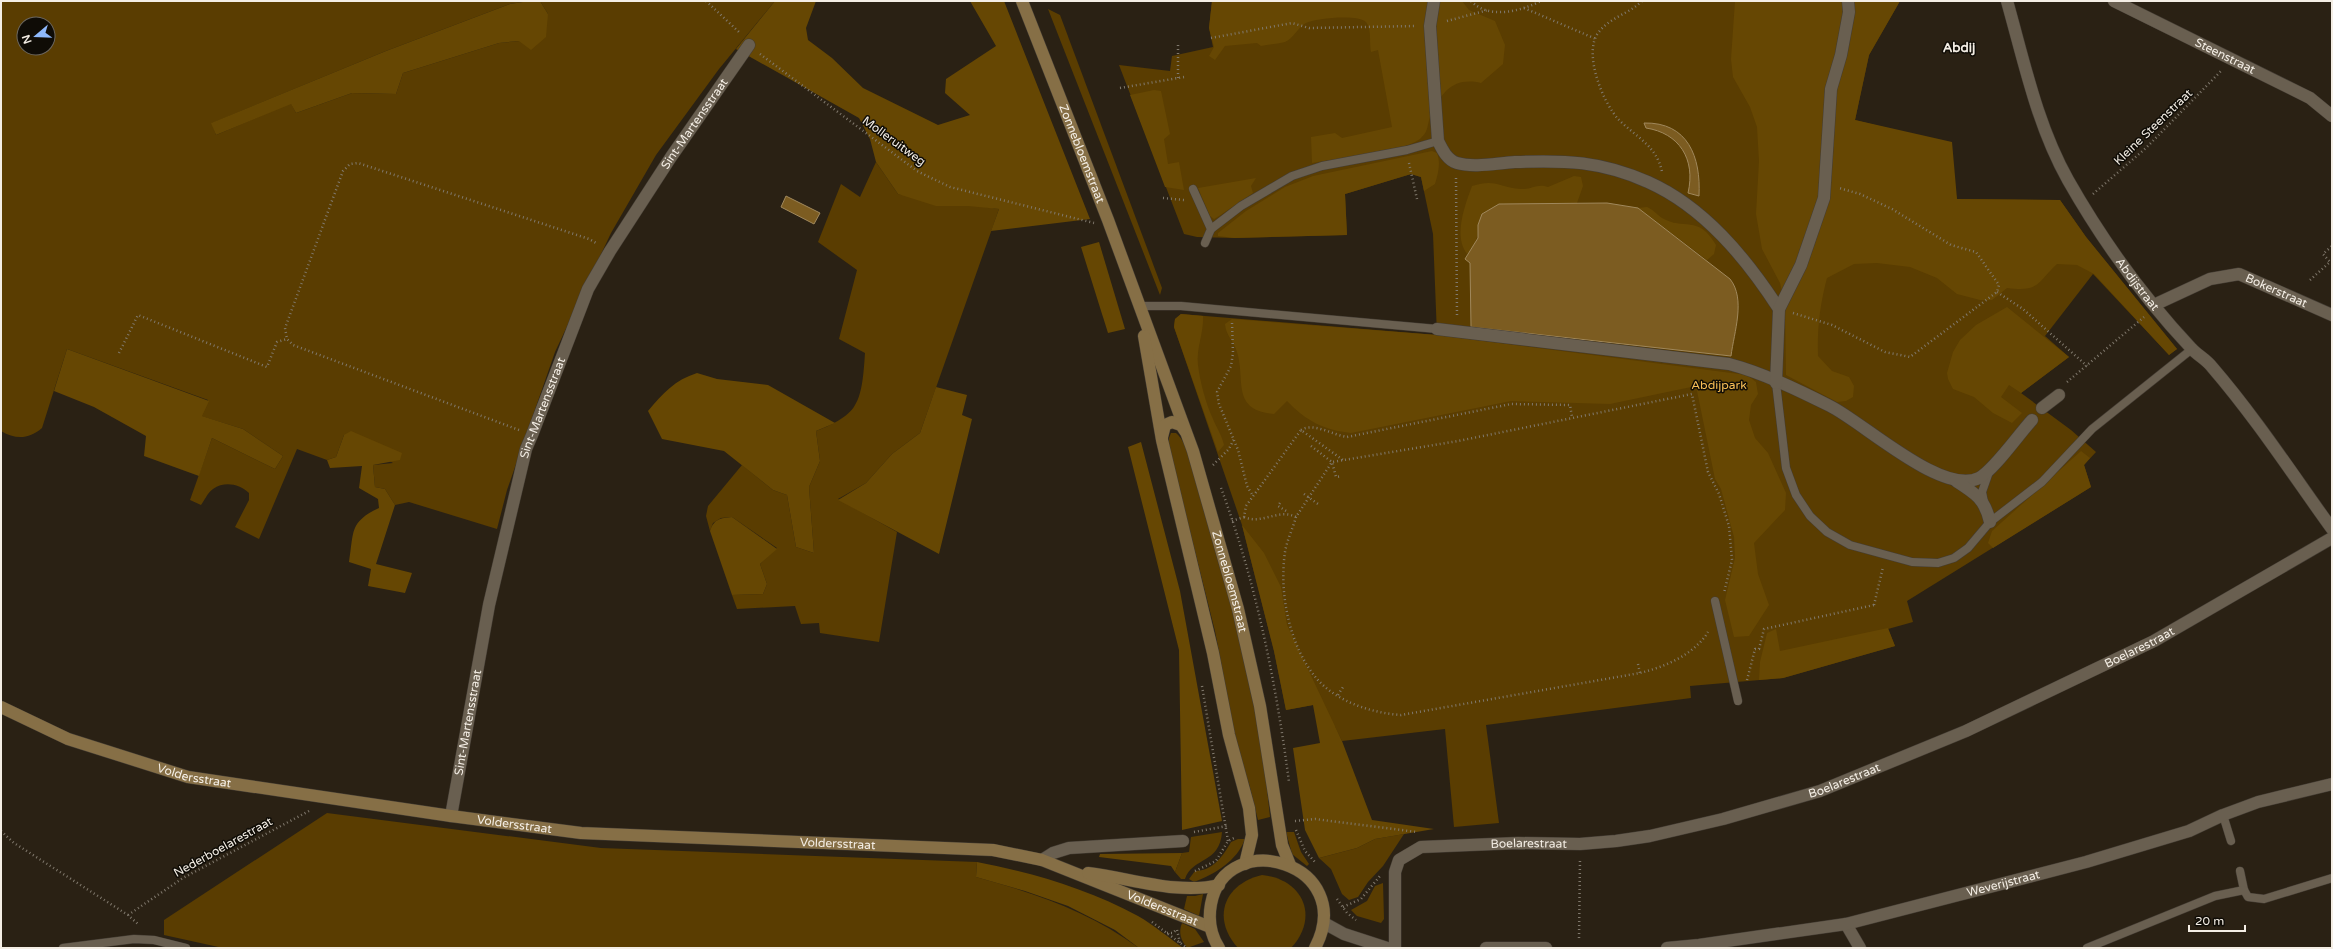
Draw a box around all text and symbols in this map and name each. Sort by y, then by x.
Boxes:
north arrow [16,16,56,56]
text: N [19,33,35,45]
street label: Steenstraat [2193,35,2258,77]
district label: Abdij [1943,40,1975,56]
street label: Sint-Martensstraat [658,75,731,172]
street label: Kleine Steenstraat [2111,86,2195,168]
street label: Zonnebloemstraat [1056,102,1108,205]
street label: Molleruitweg [860,113,928,169]
street label: Abdijstraat [2113,255,2162,314]
street label: Bokerstraat [2243,271,2310,310]
street label: Sint-Martensstraat [517,355,568,460]
park label: Abdijpark [1691,378,1747,392]
street label: Zonnebloemstraat [1209,529,1250,634]
street label: Boelarestraat [2102,624,2177,671]
street label: Sint-Martensstraat [451,668,484,776]
street label: Boelarestraat [1807,760,1883,801]
street label: Voldersstraat [155,761,233,790]
street label: Voldersstraat [476,812,553,836]
street label: Nederboelarestraat [171,814,275,880]
street label: Voldersstraat [800,835,876,852]
street label: Boelarestraat [1490,836,1567,851]
street label: Weverijstraat [1965,867,2042,900]
street label: Voldersstraat [1125,887,1200,929]
scale bar [2189,907,2245,933]
text: 20 m [2195,914,2224,928]

